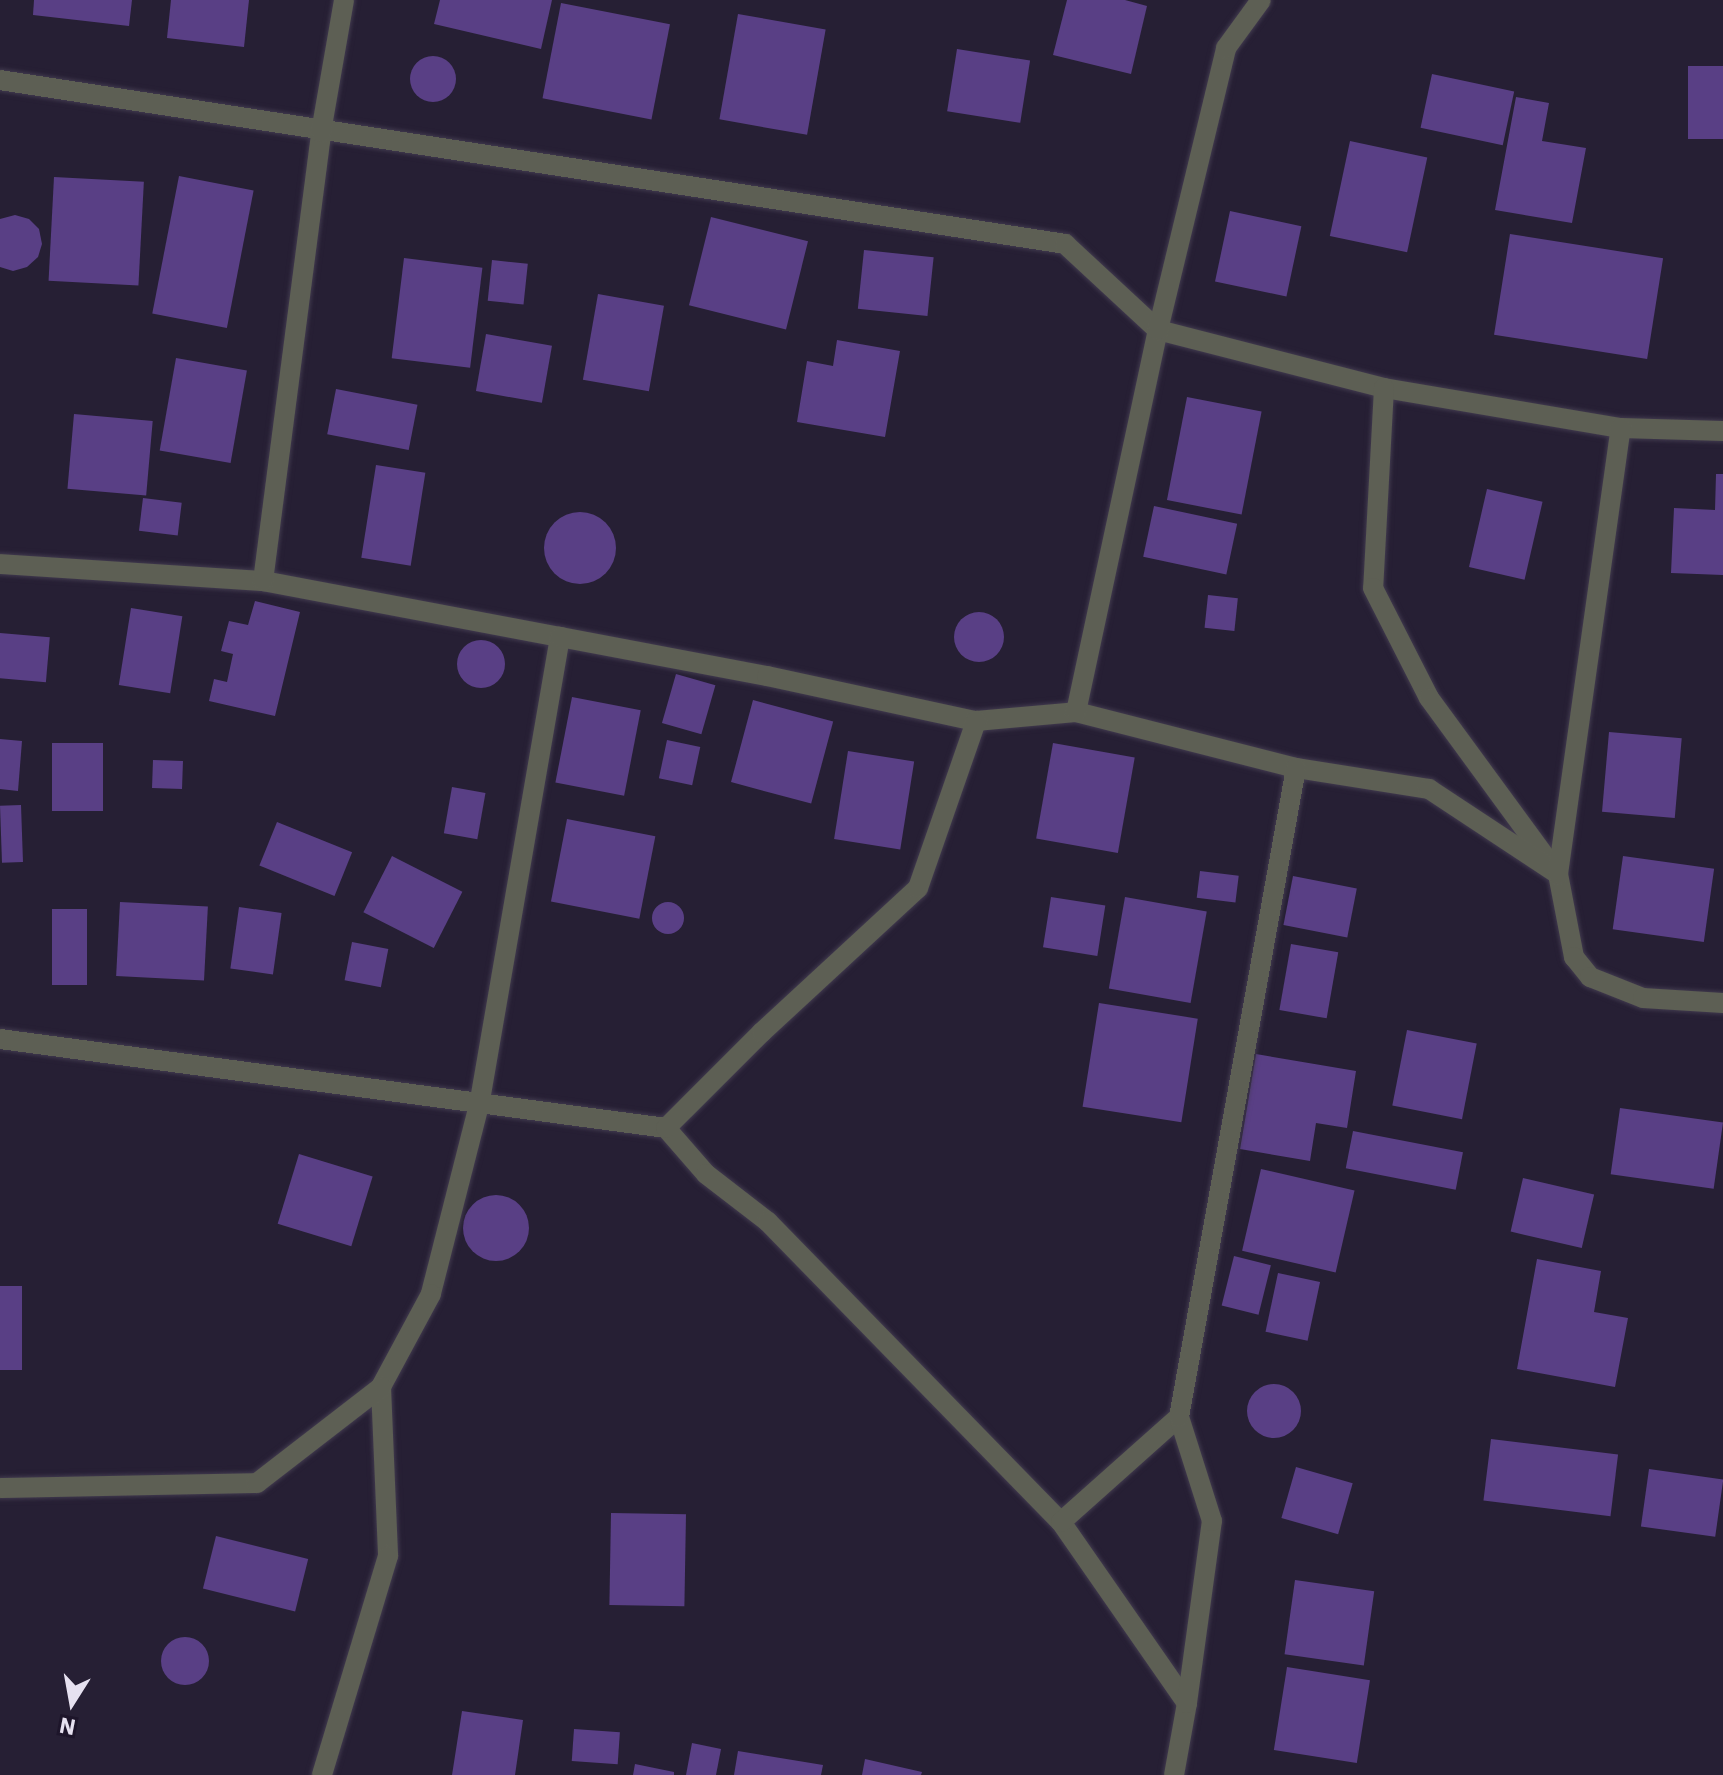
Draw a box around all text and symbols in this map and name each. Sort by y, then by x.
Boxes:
north arrow [32,1663,112,1743]
text: N [57,1711,78,1743]

